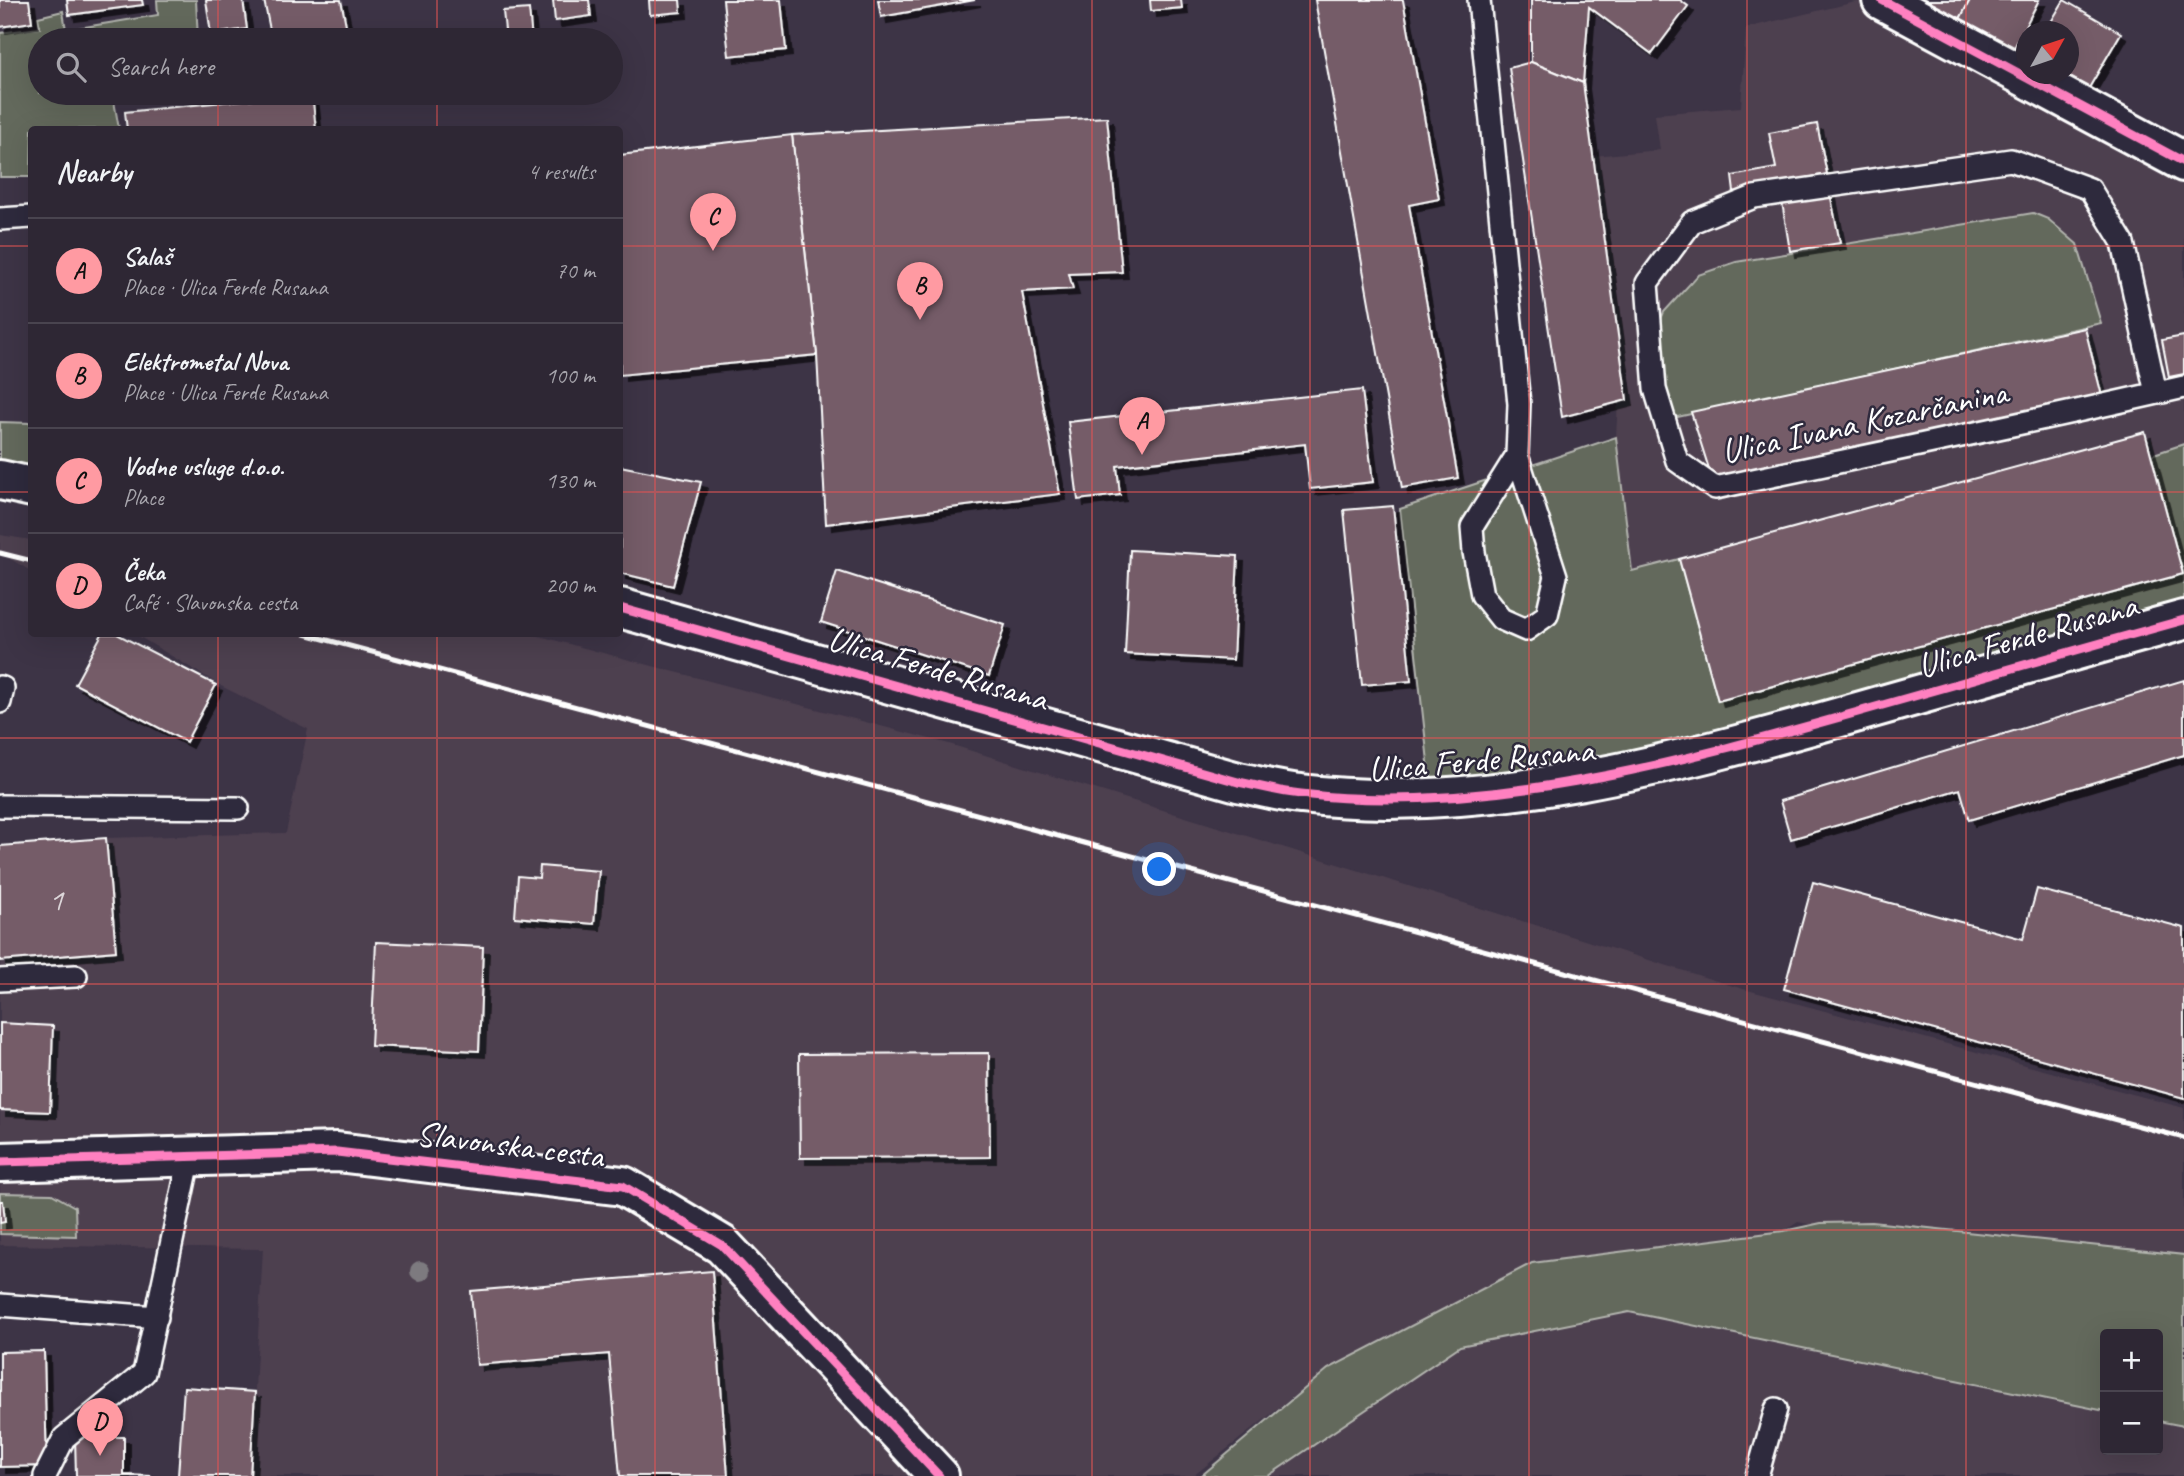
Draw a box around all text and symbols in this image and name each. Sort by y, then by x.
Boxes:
north arrow [2016,21,2079,84]
search box [28,28,623,105]
icon: search [52,48,90,86]
text: Search here [108,50,214,83]
text: Nearby [56,153,132,191]
text: 4 results [528,157,595,186]
pin: C [690,193,736,251]
text: Salaš [123,240,171,273]
text: A [73,256,85,285]
text: 70 m [556,256,595,285]
pin: B [897,262,943,320]
text: Place · Ulica Ferde Rusana [123,273,328,302]
text: Elektrometal Nova [123,345,288,378]
text: B [73,361,85,390]
text: 100 m [546,361,595,390]
street label: Ulica Ivana Kozarčanina [1717,369,2014,474]
text: Place · Ulica Ferde Rusana [123,378,328,407]
pin: A [1119,397,1165,455]
text: Vodne usluge d.o.o. [123,450,284,483]
text: C [74,466,84,495]
text: 130 m [546,466,595,495]
text: Place [123,483,163,512]
text: Čeka [123,555,165,588]
text: D [72,571,86,600]
text: 200 m [546,571,595,600]
street label: Ulica Ferde Rusana [1912,582,2145,688]
text: Café · Slavonska cesta [123,588,297,617]
street label: Ulica Ferde Rusana [823,616,1055,722]
street label: Ulica Ferde Rusana [1366,727,1598,792]
your location [1142,852,1176,886]
house number: 1 [49,879,65,920]
street label: Slavonska cesta [414,1111,608,1179]
map controls [2100,1329,2163,1455]
button: + [2100,1329,2163,1392]
button: − [2100,1392,2163,1455]
pin: D [77,1398,123,1456]

